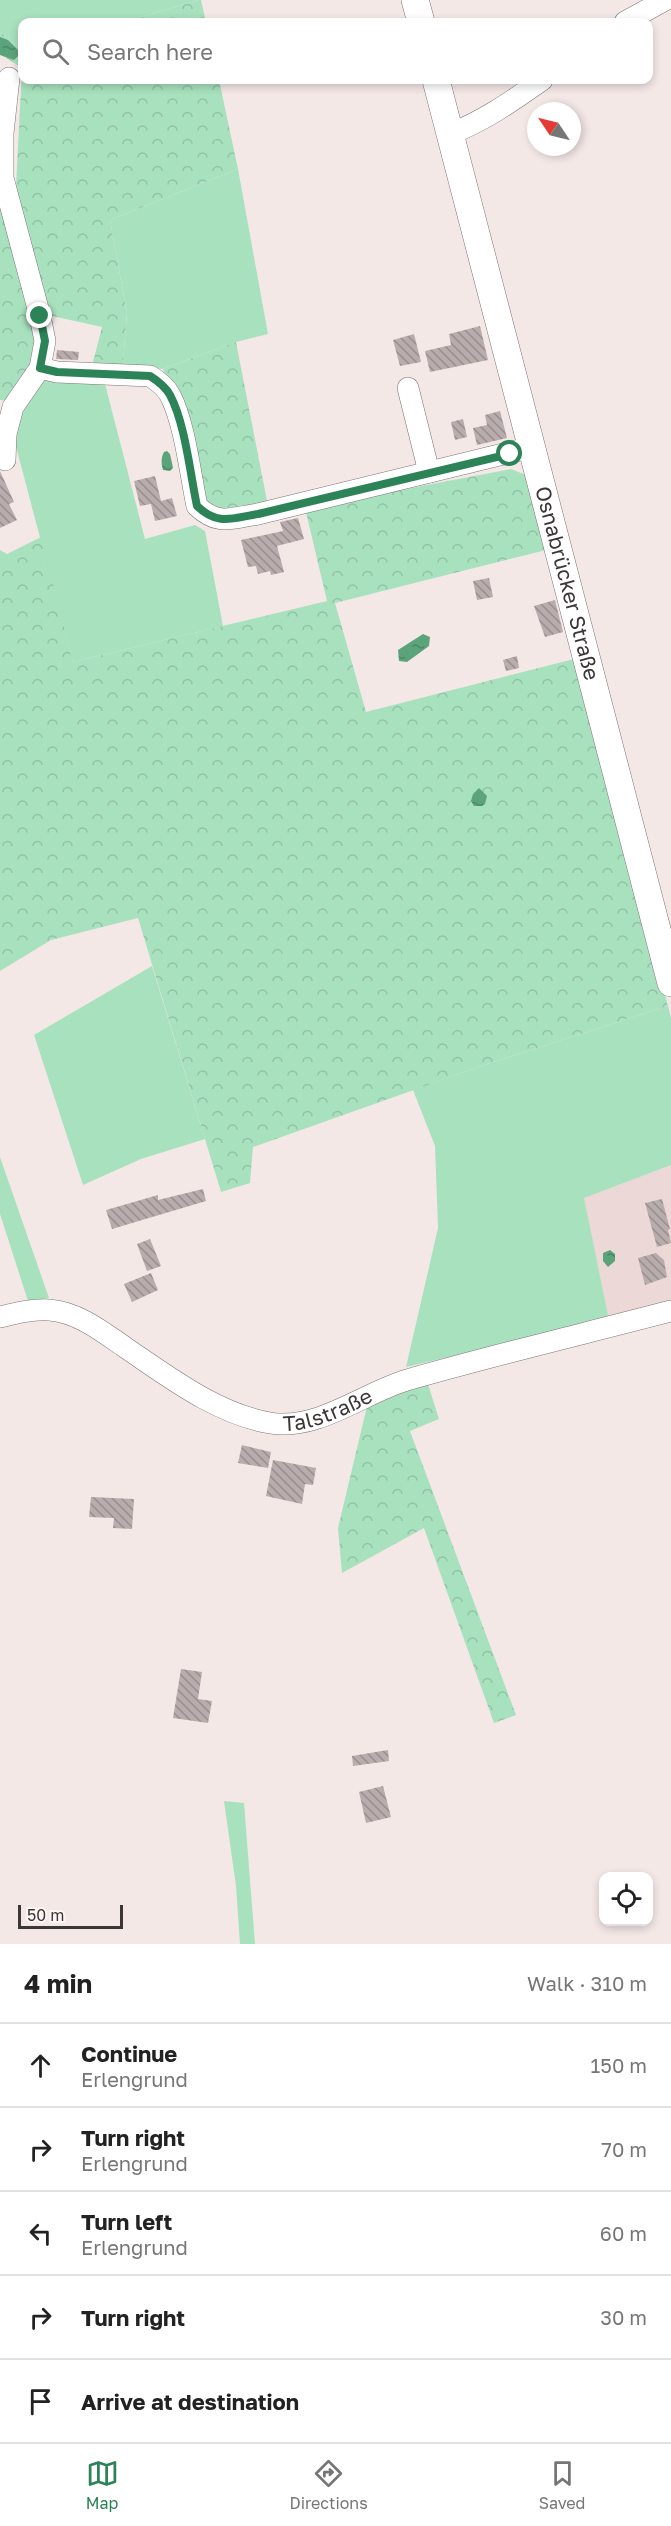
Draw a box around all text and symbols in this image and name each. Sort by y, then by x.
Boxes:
search box [18,18,653,84]
icon: search [39,35,72,68]
text: Search here [87,38,213,65]
north arrow [527,102,581,156]
route end [26,302,52,328]
route start [496,440,522,466]
street label: Osnabrücker Straße [530,483,606,683]
street label: Talstraße [282,1382,376,1436]
map controls [599,1872,653,1926]
button: locate [599,1872,653,1926]
scale bar [18,1902,123,1930]
text: 50 m [27,1905,64,1925]
text: 4 min [24,1968,92,1999]
text: Walk · 310 m [527,1971,647,1995]
text: Continue [81,2040,177,2067]
icon: ahead [24,2049,57,2082]
text: 150 m [591,2053,647,2077]
text: Erlengrund [81,2067,188,2091]
text: Turn right [81,2124,185,2151]
icon: right [24,2133,57,2166]
text: 70 m [601,2137,647,2161]
text: Erlengrund [81,2151,188,2175]
text: Turn left [81,2208,172,2235]
icon: left [24,2217,57,2250]
text: 60 m [600,2221,647,2245]
text: Erlengrund [81,2235,188,2259]
icon: right [24,2301,57,2334]
text: Turn right [81,2304,185,2331]
text: 30 m [600,2305,647,2329]
icon: arrive [24,2385,57,2418]
text: Arrive at destination [81,2388,299,2415]
tab: Map [86,2457,119,2513]
tab: Directions [290,2457,368,2513]
tab: Saved [539,2457,585,2513]

